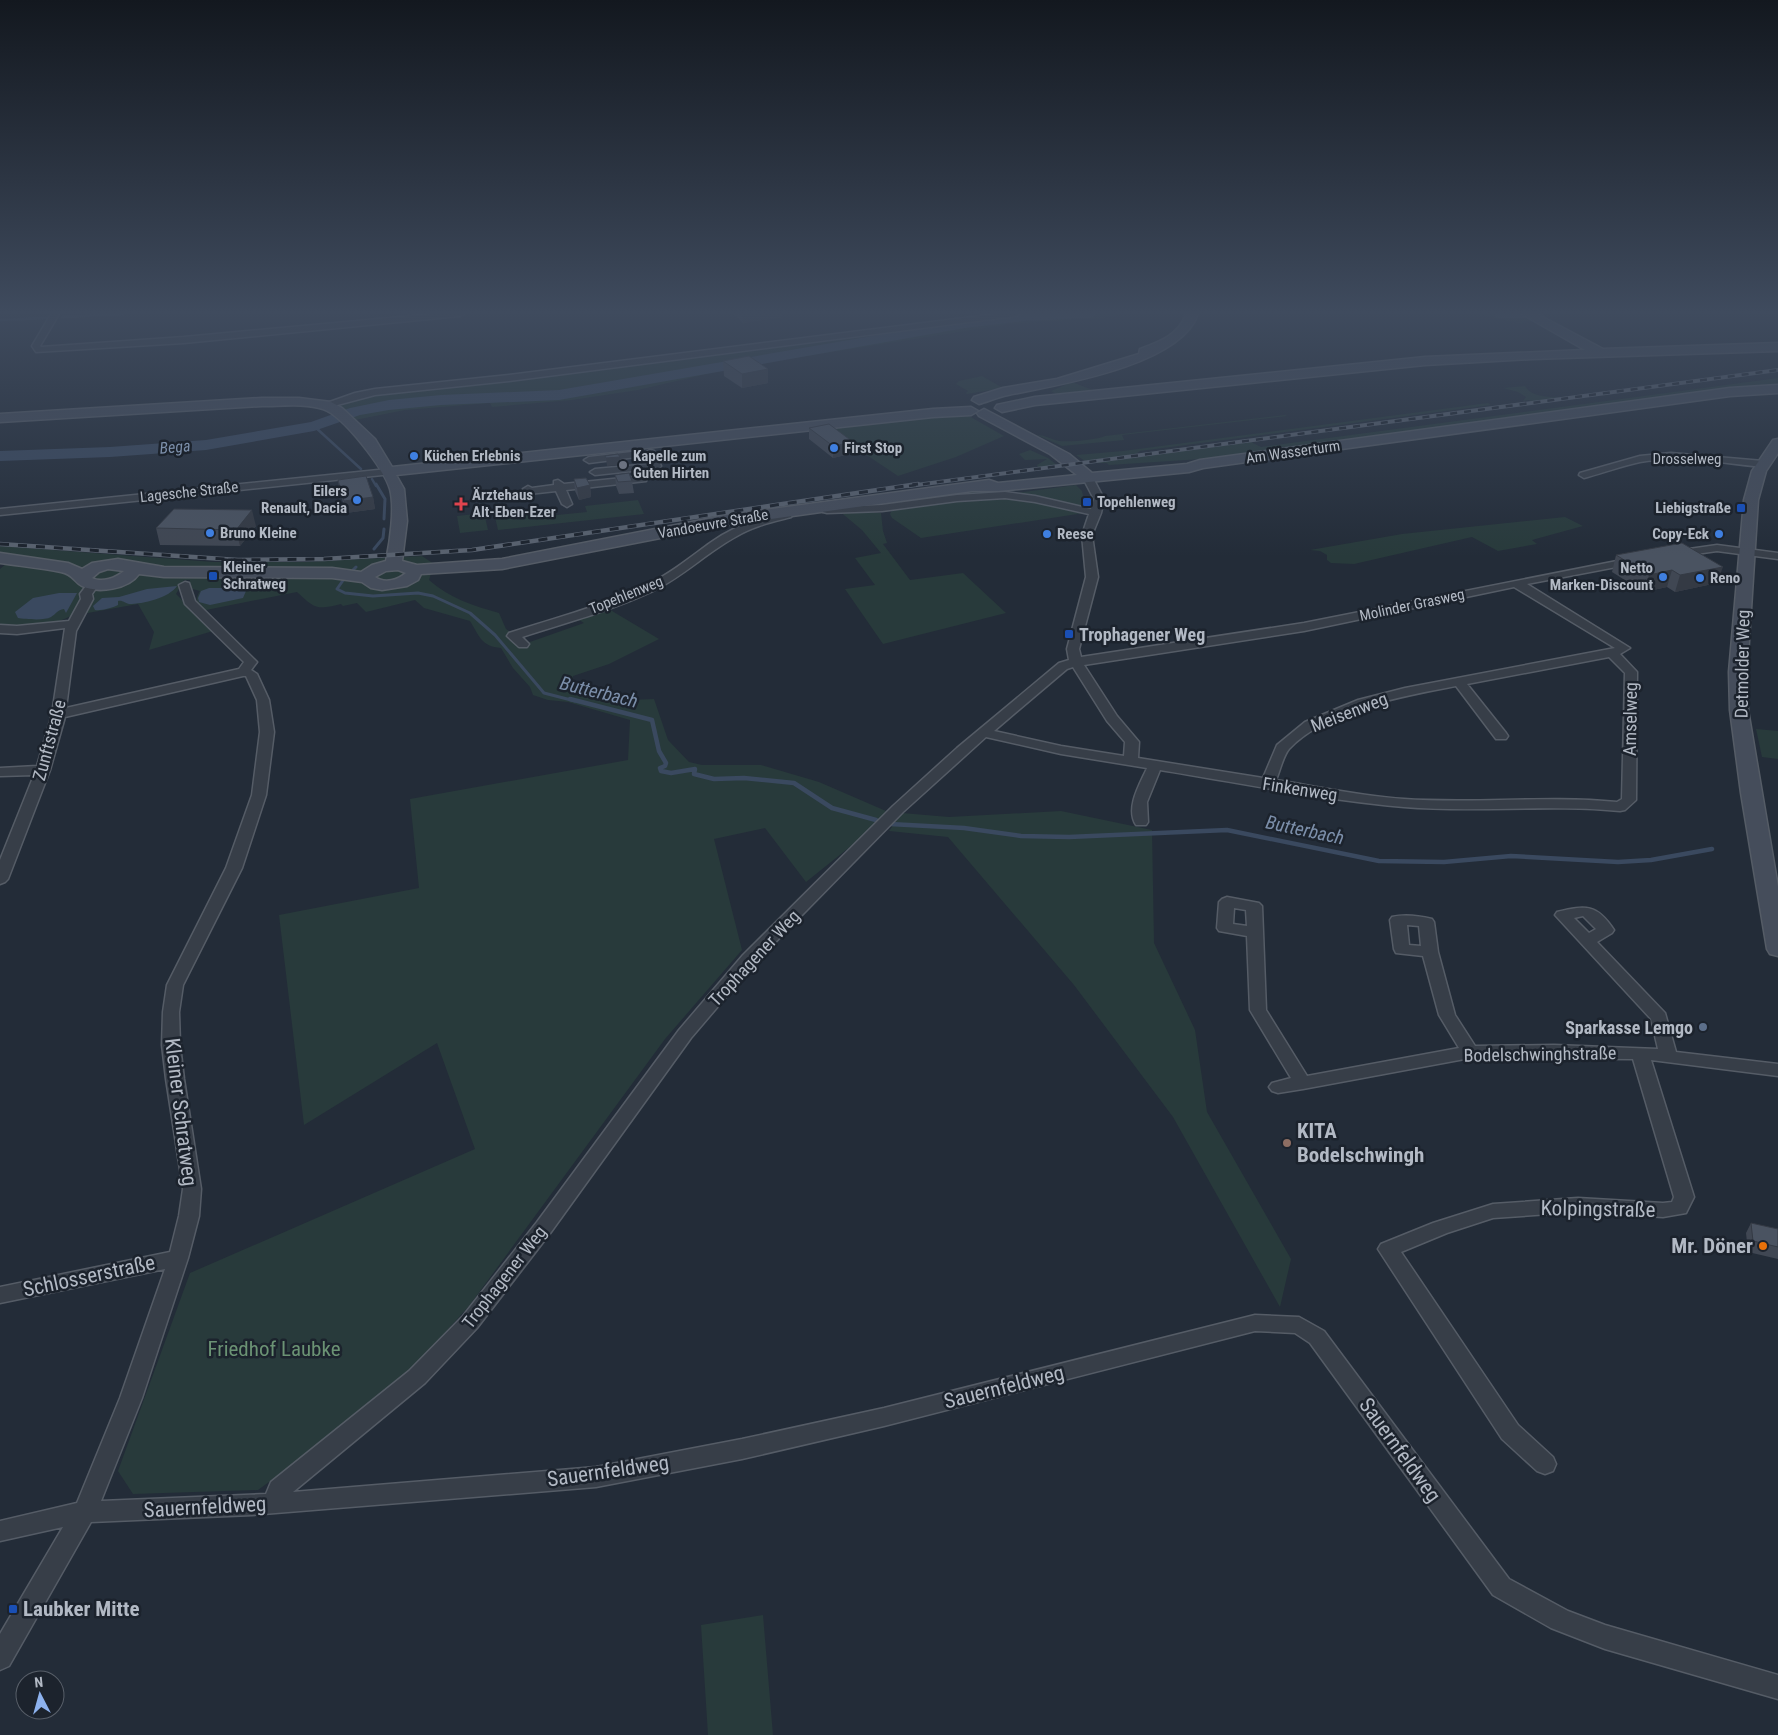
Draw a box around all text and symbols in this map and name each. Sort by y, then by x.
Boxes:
water label: Bega [159,436,191,458]
street label: Am Wasserturm [1245,436,1341,468]
place label: First Stop [844,439,902,457]
marker: First Stop [828,442,840,454]
place label: Küchen Erlebnis [424,447,521,465]
place label: Kapelle zum Guten Hirten [633,447,709,482]
marker: Küchen Erlebnis [408,450,420,462]
street label: Drosselweg [1653,450,1721,468]
marker: Kapelle zum Guten Hirten [617,459,629,471]
street label: Lagesche Straße [139,478,239,506]
place label: Eilers Renault, Dacia [261,482,347,517]
place label: Ärztehaus Alt-Eben-Ezer [472,486,556,521]
place label: Topehlenweg [1097,493,1176,511]
marker: Eilers Renault, Dacia [351,494,363,506]
marker: Topehlenweg [1081,496,1093,508]
marker: Ärztehaus Alt-Eben-Ezer [454,497,468,511]
place label: Liebigstraße [1655,499,1731,517]
marker: Liebigstraße [1735,502,1747,514]
street label: Vandoeuvre Straße [656,505,770,543]
place label: Bruno Kleine [220,524,297,542]
place label: Reese [1057,525,1094,543]
place label: Copy-Eck [1652,525,1710,543]
marker: Bruno Kleine [204,527,216,539]
marker: Reese [1041,528,1053,540]
marker: Copy-Eck [1713,528,1725,540]
place label: Kleiner Schratweg [223,558,286,593]
place label: Netto Marken-Discount [1550,559,1653,594]
place label: Reno [1710,569,1740,587]
marker: Kleiner Schratweg [207,570,219,582]
marker: Netto Marken-Discount [1657,571,1669,583]
street label: Topehlenweg [586,572,666,618]
marker: Reno [1694,572,1706,584]
street label: Molinder Grasweg [1358,585,1466,625]
street label: Detmolder Weg [1731,610,1753,718]
place label: Trophagener Weg [1079,624,1205,645]
marker: Trophagener Weg [1063,628,1075,640]
water label: Butterbach [558,671,640,713]
street label: Amselweg [1619,682,1641,756]
street label: Meisenweg [1308,688,1390,736]
street label: Zunftstraße [28,697,70,783]
street label: Finkenweg [1261,773,1339,805]
water label: Butterbach [1264,810,1346,850]
street label: Trophagener Weg [704,905,804,1011]
place label: Sparkasse Lemgo [1565,1017,1693,1038]
marker: Sparkasse Lemgo [1697,1021,1709,1033]
street label: Kleiner Schratweg [160,1037,202,1187]
street label: Bodelschwinghstraße [1463,1042,1617,1066]
place label: KITA Bodelschwingh [1297,1119,1424,1167]
marker: KITA Bodelschwingh [1281,1137,1293,1149]
street label: Kolpingstraße [1540,1196,1656,1222]
street label: Trophagener Weg [458,1222,550,1332]
place label: Mr. Döner [1671,1234,1753,1258]
marker: Mr. Döner [1757,1240,1769,1252]
street label: Schlosserstraße [21,1250,157,1302]
park label: Friedhof Laubke [207,1337,341,1361]
street label: Sauernfeldweg [941,1360,1067,1414]
street label: Sauernfeldweg [1354,1393,1446,1507]
street label: Sauernfeldweg [546,1451,670,1491]
street label: Sauernfeldweg [143,1492,267,1522]
place label: Laubker Mitte [23,1597,139,1621]
marker: Laubker Mitte [7,1603,19,1615]
north arrow [15,1670,65,1720]
text: N [34,1674,44,1690]

